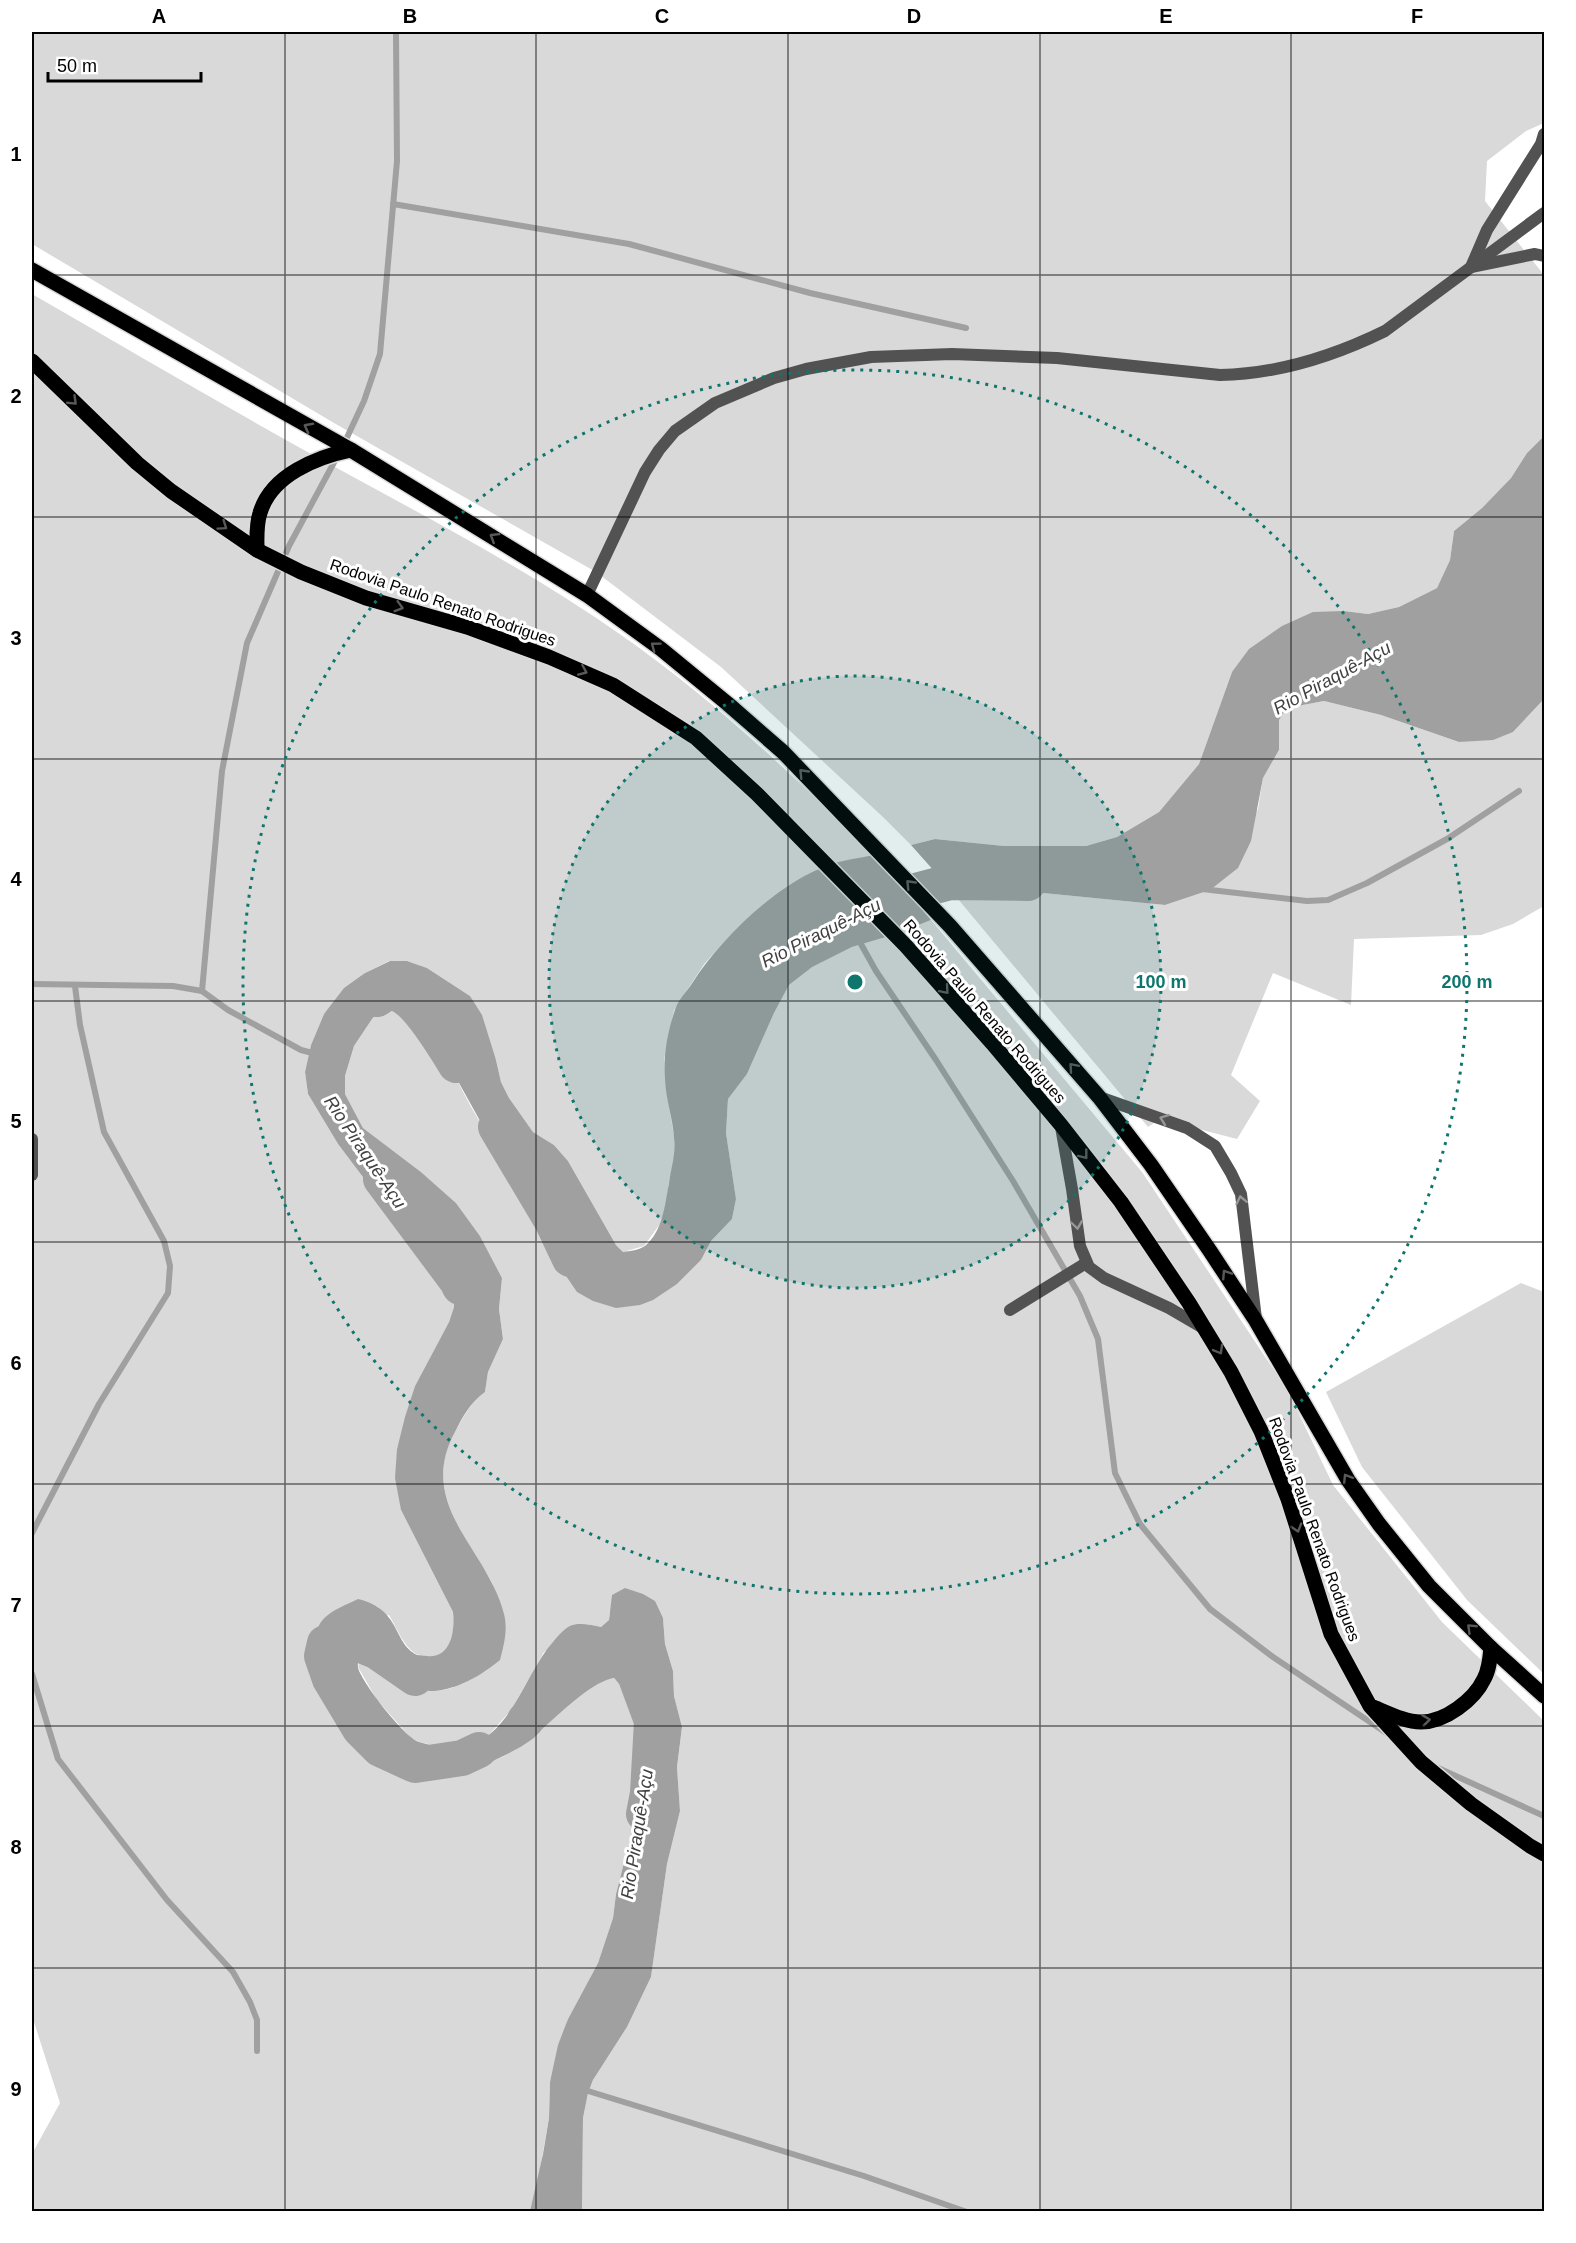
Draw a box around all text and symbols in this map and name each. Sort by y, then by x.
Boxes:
text: A [152,5,166,27]
text: B [403,5,417,27]
text: C [655,5,669,27]
text: D [907,5,921,27]
text: E [1159,5,1173,27]
text: F [1411,5,1423,27]
scale bar [48,45,201,83]
text: 50 m [57,56,97,76]
text: 1 [10,143,22,165]
text: 2 [10,385,22,407]
one-way arrow [66,394,77,405]
one-way arrow [304,423,314,434]
one-way arrow [216,519,227,530]
one-way arrow [490,532,500,544]
street label: Rodovia Paulo Renato Rodrigues [328,556,558,649]
one-way arrow [393,600,403,613]
text: 3 [10,627,22,649]
water label: Rio Piraquê-Açu [1270,637,1394,719]
one-way arrow [651,642,662,653]
one-way arrow [576,664,587,676]
one-way arrow [799,769,810,779]
text: 4 [10,868,22,890]
one-way arrow [906,880,917,890]
water label: Rio Piraquê-Açu [758,894,884,972]
street label: Rodovia Paulo Renato Rodrigues [900,916,1069,1107]
centre of rings [845,972,865,992]
text: 100 m [1135,972,1187,992]
text: 200 m [1441,972,1493,992]
one-way arrow [938,983,949,994]
one-way arrow [1069,1063,1080,1074]
water label: Rio Piraquê-Açu [320,1092,410,1212]
text: 5 [10,1110,22,1132]
one-way arrow [1159,1114,1170,1126]
one-way arrow [1077,1149,1088,1160]
one-way arrow [1235,1195,1248,1205]
one-way arrow [1070,1220,1082,1229]
one-way arrow [1222,1270,1233,1281]
one-way arrow [1211,1344,1223,1354]
text: 6 [10,1352,22,1374]
street label: Rodovia Paulo Renato Rodrigues [1266,1415,1363,1644]
one-way arrow [1343,1474,1355,1484]
one-way arrow [1290,1522,1302,1533]
text: 7 [10,1594,22,1616]
one-way arrow [1467,1625,1478,1636]
one-way arrow [1421,1715,1430,1727]
water label: Rio Piraquê-Açu [617,1768,657,1900]
text: 8 [10,1836,22,1858]
text: 9 [10,2078,22,2100]

